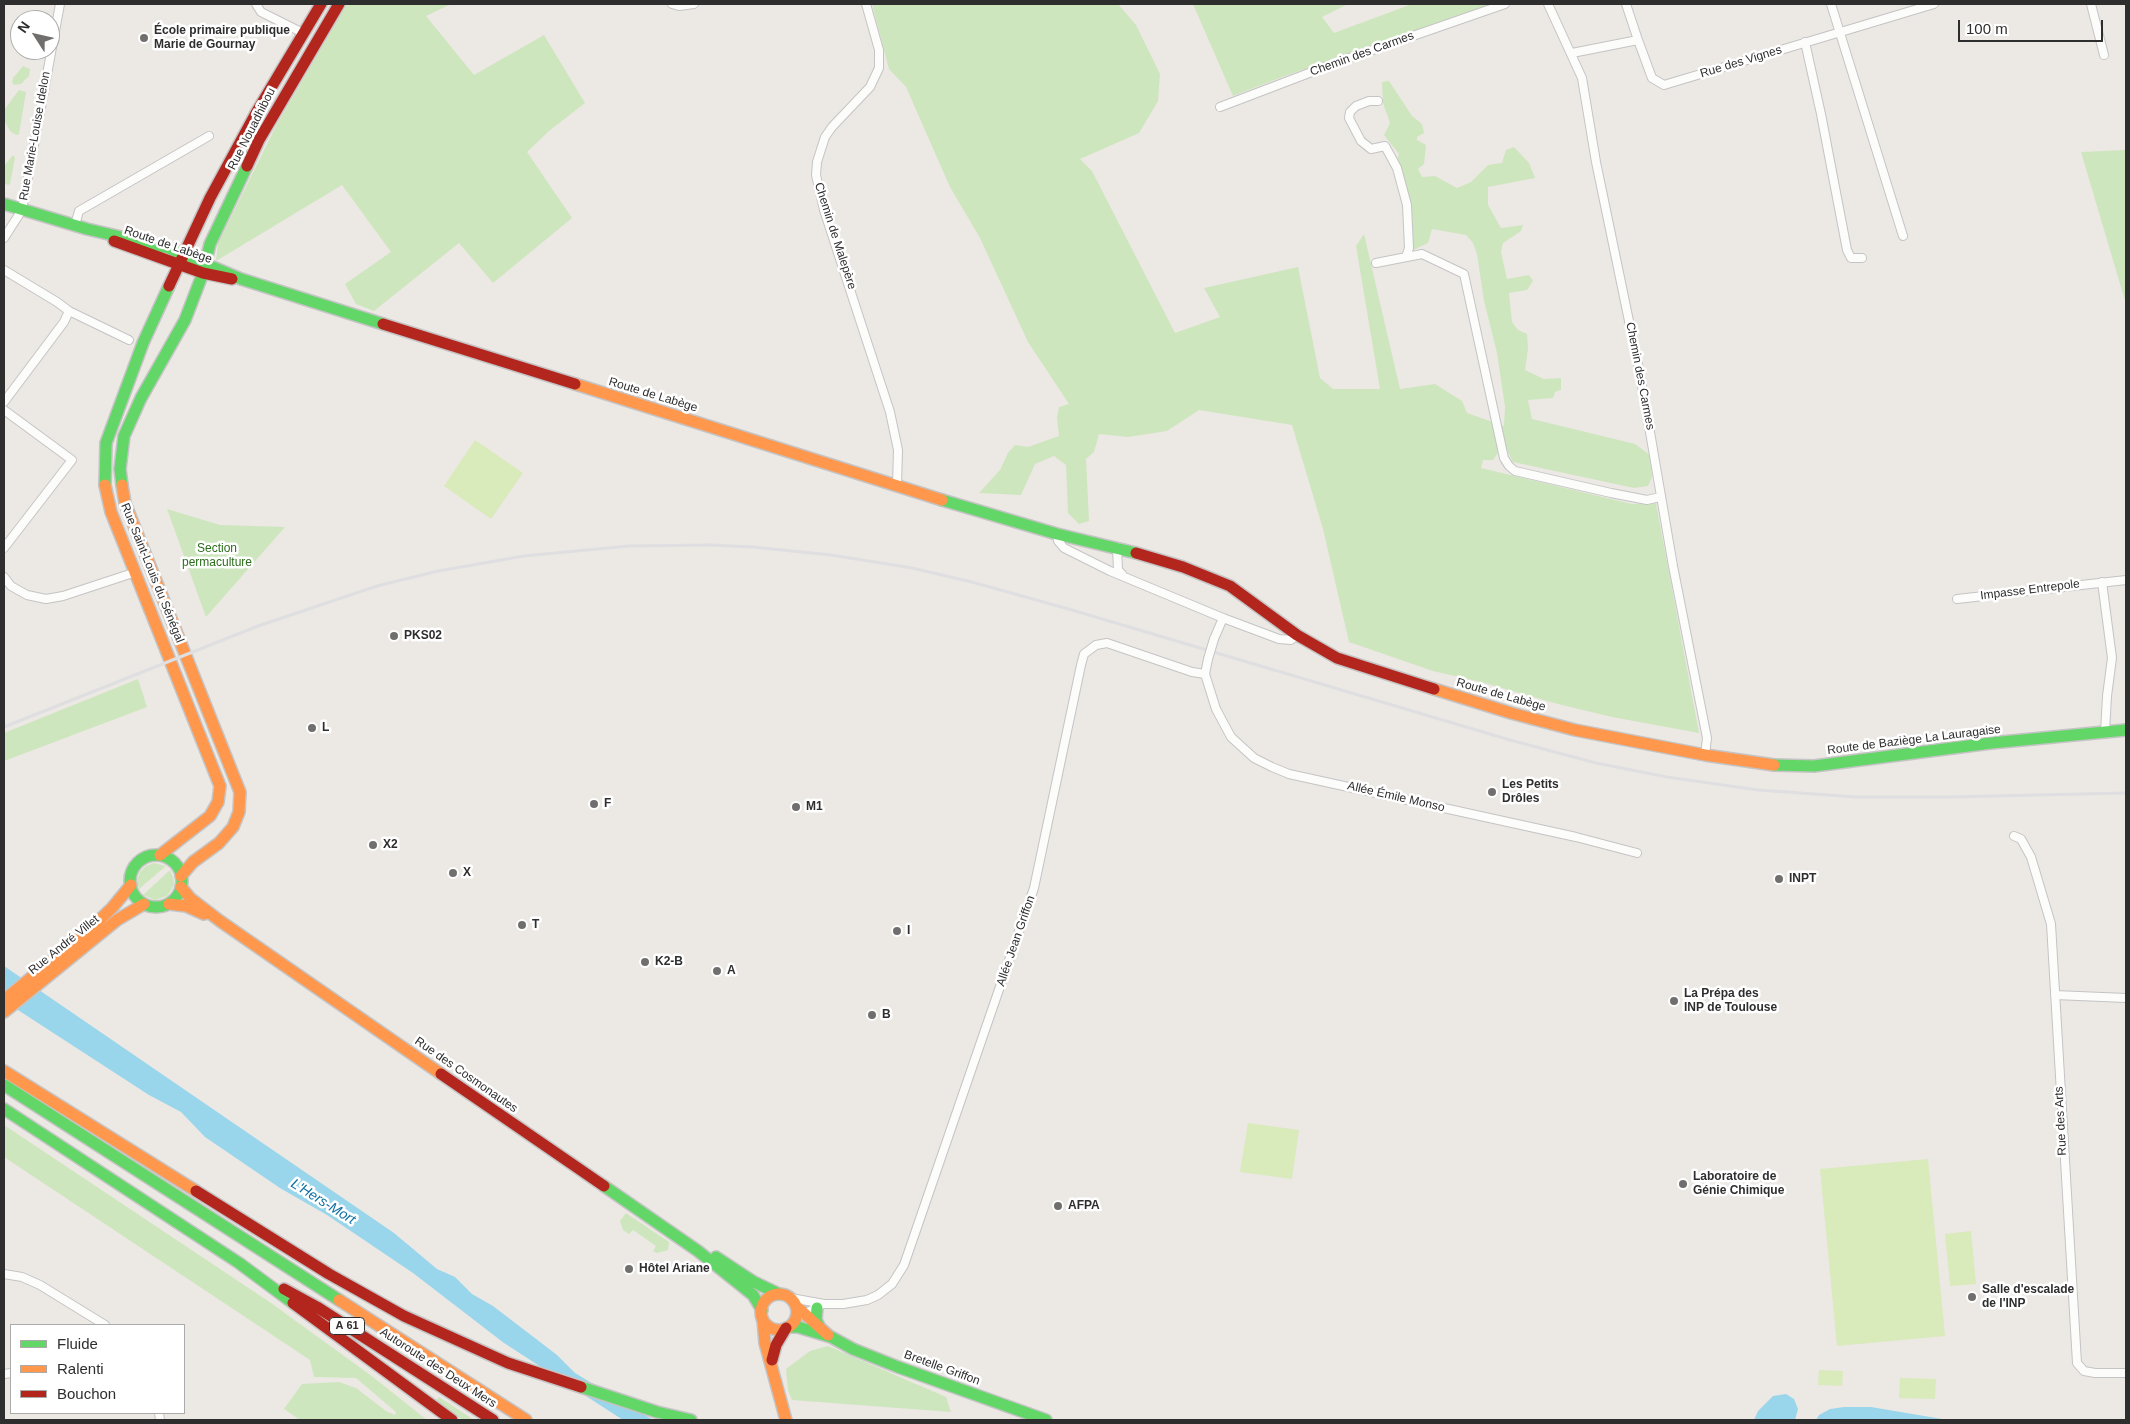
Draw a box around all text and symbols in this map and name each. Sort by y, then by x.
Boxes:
north arrow [10,10,60,60]
scale bar [1960,10,2105,42]
text: N [14,18,33,36]
text: 100 m [1966,20,2008,37]
place label: École primaire publique Marie de Gournay [154,24,290,52]
street label: Chemin des Carmes [1308,29,1416,79]
marker: École primaire publique Marie de Gournay [138,32,150,44]
street label: Rue des Vignes [1698,43,1784,81]
street label: Rue Marie-Louise Idelon [17,70,53,202]
street label: Rue Nouadhibou [225,86,279,172]
street label: Chemin de Malepère [811,181,859,291]
street label: Route de Labège [122,223,214,267]
street label: Chemin des Carmes [1622,321,1658,431]
street label: Route de Labège [607,375,699,415]
street label: Rue Saint-Louis du Sénégal [117,501,187,645]
park label: Section permaculture [182,542,252,570]
street label: Impasse Entrepole [1979,577,2081,603]
place label: PKS02 [404,629,442,643]
marker: PKS02 [388,630,400,642]
street label: Route de Labège [1455,675,1547,715]
place label: L [322,721,329,735]
marker: L [306,722,318,734]
street label: Route de Baziège La Lauragaise [1826,722,2002,758]
place label: Les Petits Drôles [1502,778,1559,806]
street label: Allée Émile Monso [1346,779,1446,815]
marker: Les Petits Drôles [1486,786,1498,798]
place label: F [604,797,611,811]
marker: F [588,798,600,810]
place label: M1 [806,800,823,814]
marker: M1 [790,801,802,813]
place label: X2 [383,838,398,852]
marker: X2 [367,839,379,851]
place label: X [463,866,471,880]
marker: X [447,867,459,879]
place label: INPT [1789,872,1816,886]
marker: INPT [1773,873,1785,885]
street label: Allée Jean Griffon [994,894,1038,988]
street label: Rue André Villet [26,912,102,978]
place label: T [532,918,539,932]
marker: T [516,919,528,931]
place label: I [907,924,910,938]
marker: I [891,925,903,937]
place label: K2-B [655,955,683,969]
marker: K2-B [639,956,651,968]
place label: A [727,964,736,978]
marker: A [711,965,723,977]
place label: La Prépa des INP de Toulouse [1684,987,1777,1015]
marker: La Prépa des INP de Toulouse [1668,995,1680,1007]
place label: B [882,1008,891,1022]
marker: B [866,1009,878,1021]
street label: Rue des Cosmonautes [412,1034,520,1116]
street label: Rue des Arts [2052,1086,2070,1156]
place label: Laboratoire de Génie Chimique [1693,1170,1784,1198]
water label: L'Hers-Mort [288,1176,358,1228]
marker: Laboratoire de Génie Chimique [1677,1178,1689,1190]
place label: AFPA [1068,1199,1100,1213]
marker: AFPA [1052,1200,1064,1212]
place label: Hôtel Ariane [639,1262,710,1276]
marker: Hôtel Ariane [623,1263,635,1275]
place label: Salle d'escalade de l'INP [1982,1283,2074,1311]
marker: Salle d'escalade de l'INP [1966,1291,1978,1303]
road number: A 61 [330,1318,364,1334]
legend [10,1324,185,1414]
street label: Autoroute des Deux Mers [377,1325,499,1411]
text: Fluide [57,1335,98,1352]
street label: Bretelle Griffon [902,1348,982,1388]
text: Ralenti [57,1360,104,1377]
text: Bouchon [57,1385,116,1402]

